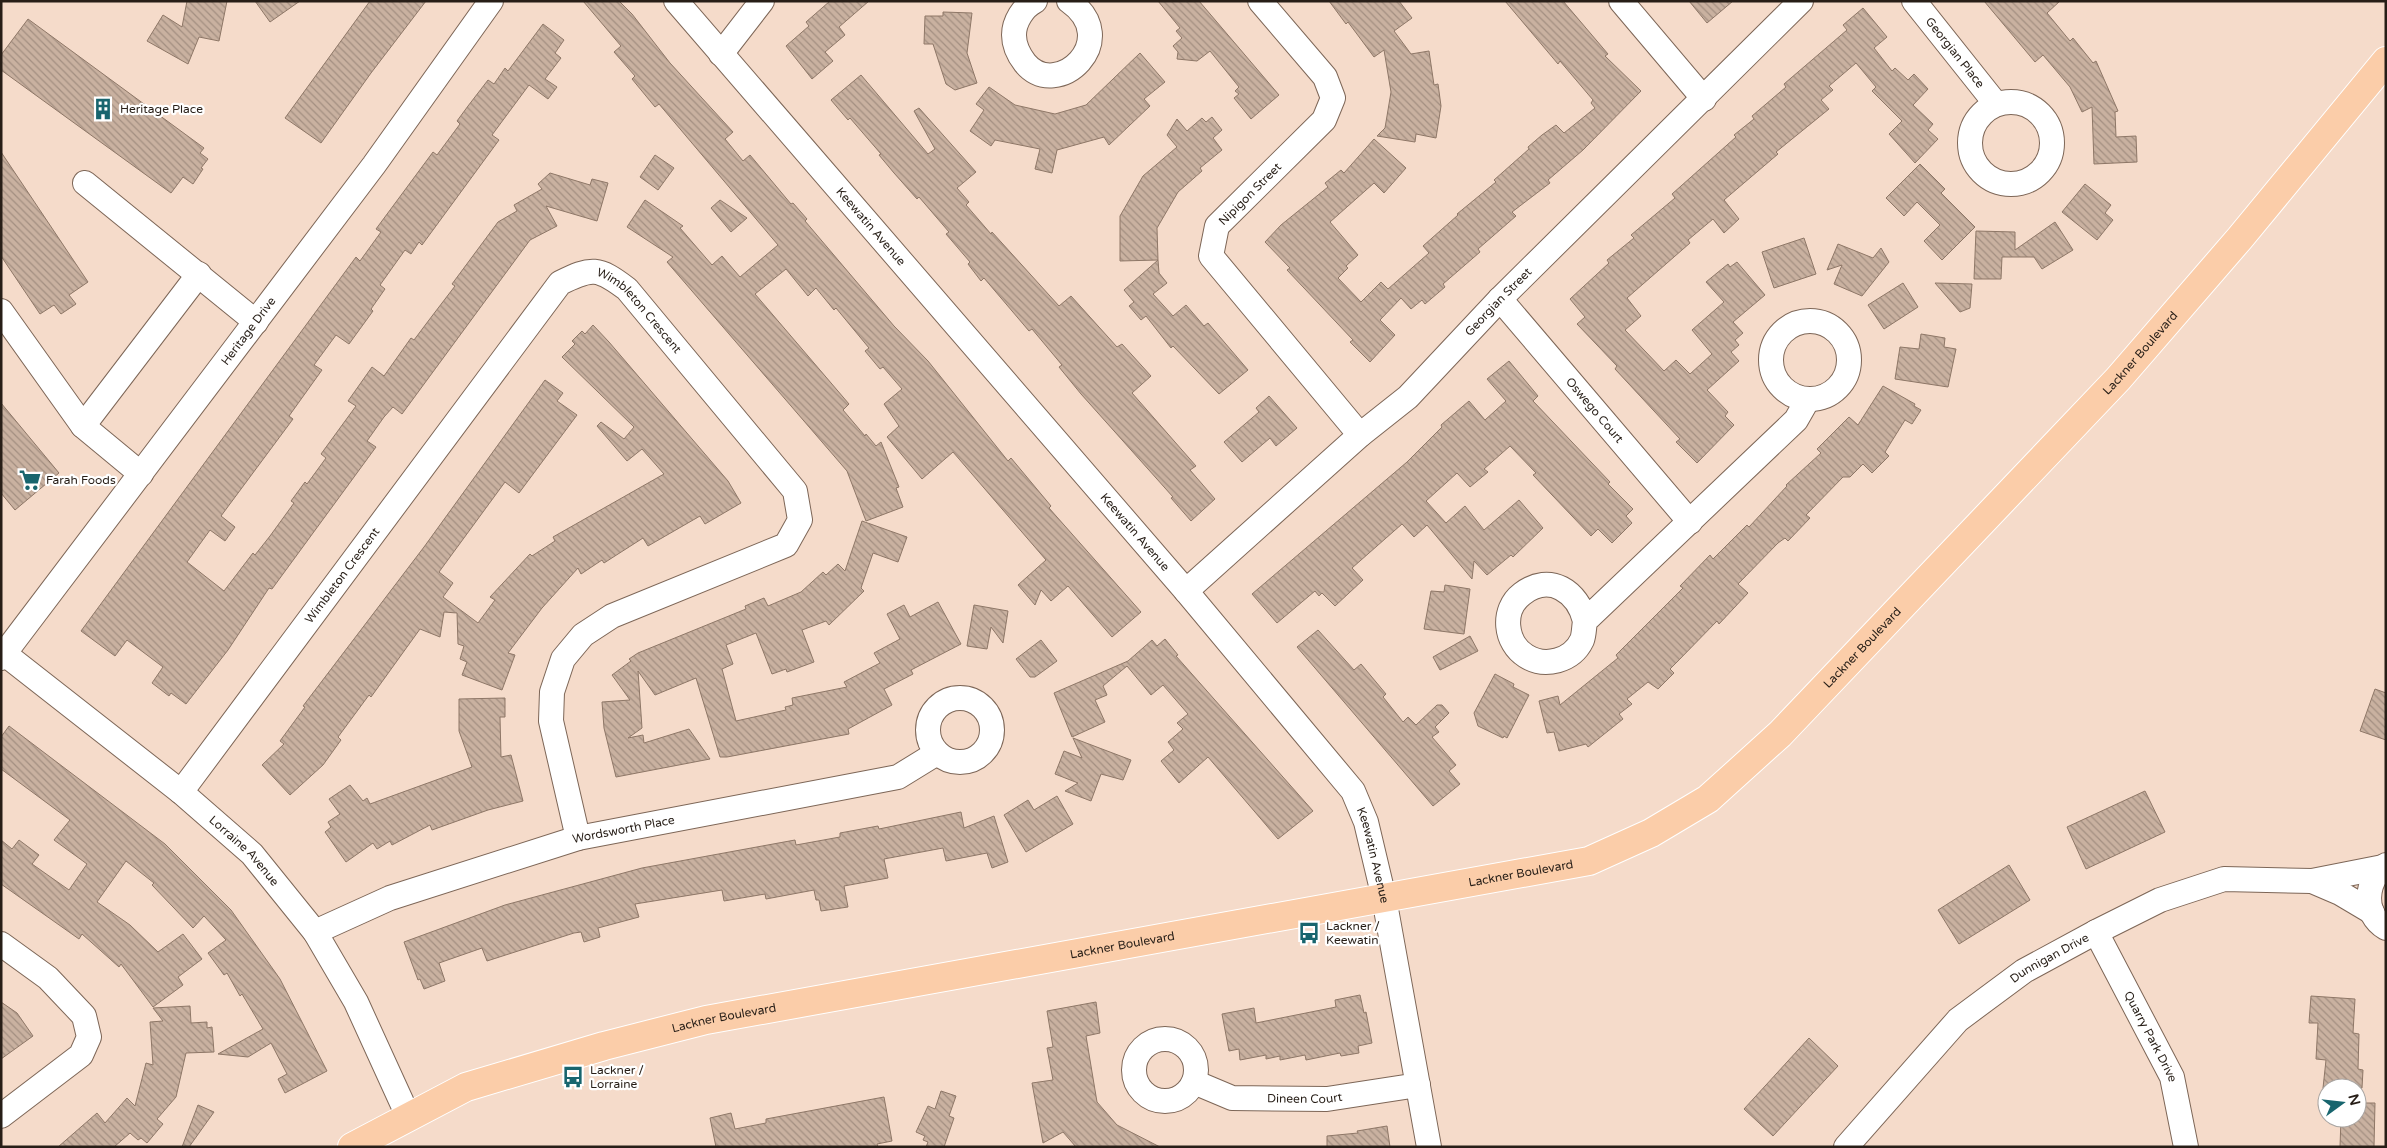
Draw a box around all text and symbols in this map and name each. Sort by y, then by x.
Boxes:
street label: Georgian Place [1923,15,1988,91]
building icon: Heritage Place [90,96,116,122]
place label: Heritage Place [120,102,203,116]
street label: Nipigon Street [1216,160,1284,228]
street label: Keewatin Avenue [833,185,909,268]
street label: Wimbleton Crescent [595,265,685,356]
street label: Georgian Street [1462,265,1535,339]
street label: Heritage Drive [218,294,279,368]
street label: Lackner Boulevard [2100,308,2180,398]
street label: Oswego Court [1563,375,1627,446]
supermarket icon: Farah Foods [17,467,43,493]
place label: Farah Foods [46,473,116,487]
street label: Keewatin Avenue [1098,490,1173,574]
street label: Wimbleton Crescent [302,524,383,626]
street label: Lackner Boulevard [1821,604,1904,691]
street label: Keewatin Avenue [1354,805,1392,905]
street label: Lorraine Avenue [206,813,282,889]
street label: Wordsworth Place [571,813,676,846]
street label: Lackner Boulevard [1467,857,1574,890]
place label: Lackner / Keewatin [1326,919,1380,947]
bus stop icon: Lackner / Keewatin [1296,920,1322,946]
street label: Lackner Boulevard [1069,929,1176,961]
street label: Dunnigan Drive [2007,930,2091,986]
street label: Quarry Park Drive [2121,989,2180,1083]
street label: Lackner Boulevard [670,1001,777,1035]
place label: Lackner / Lorraine [590,1063,644,1091]
bus stop icon: Lackner / Lorraine [560,1064,586,1090]
north arrow [2317,1078,2367,1128]
street label: Dineen Court [1267,1090,1344,1106]
text: N [2344,1092,2364,1107]

